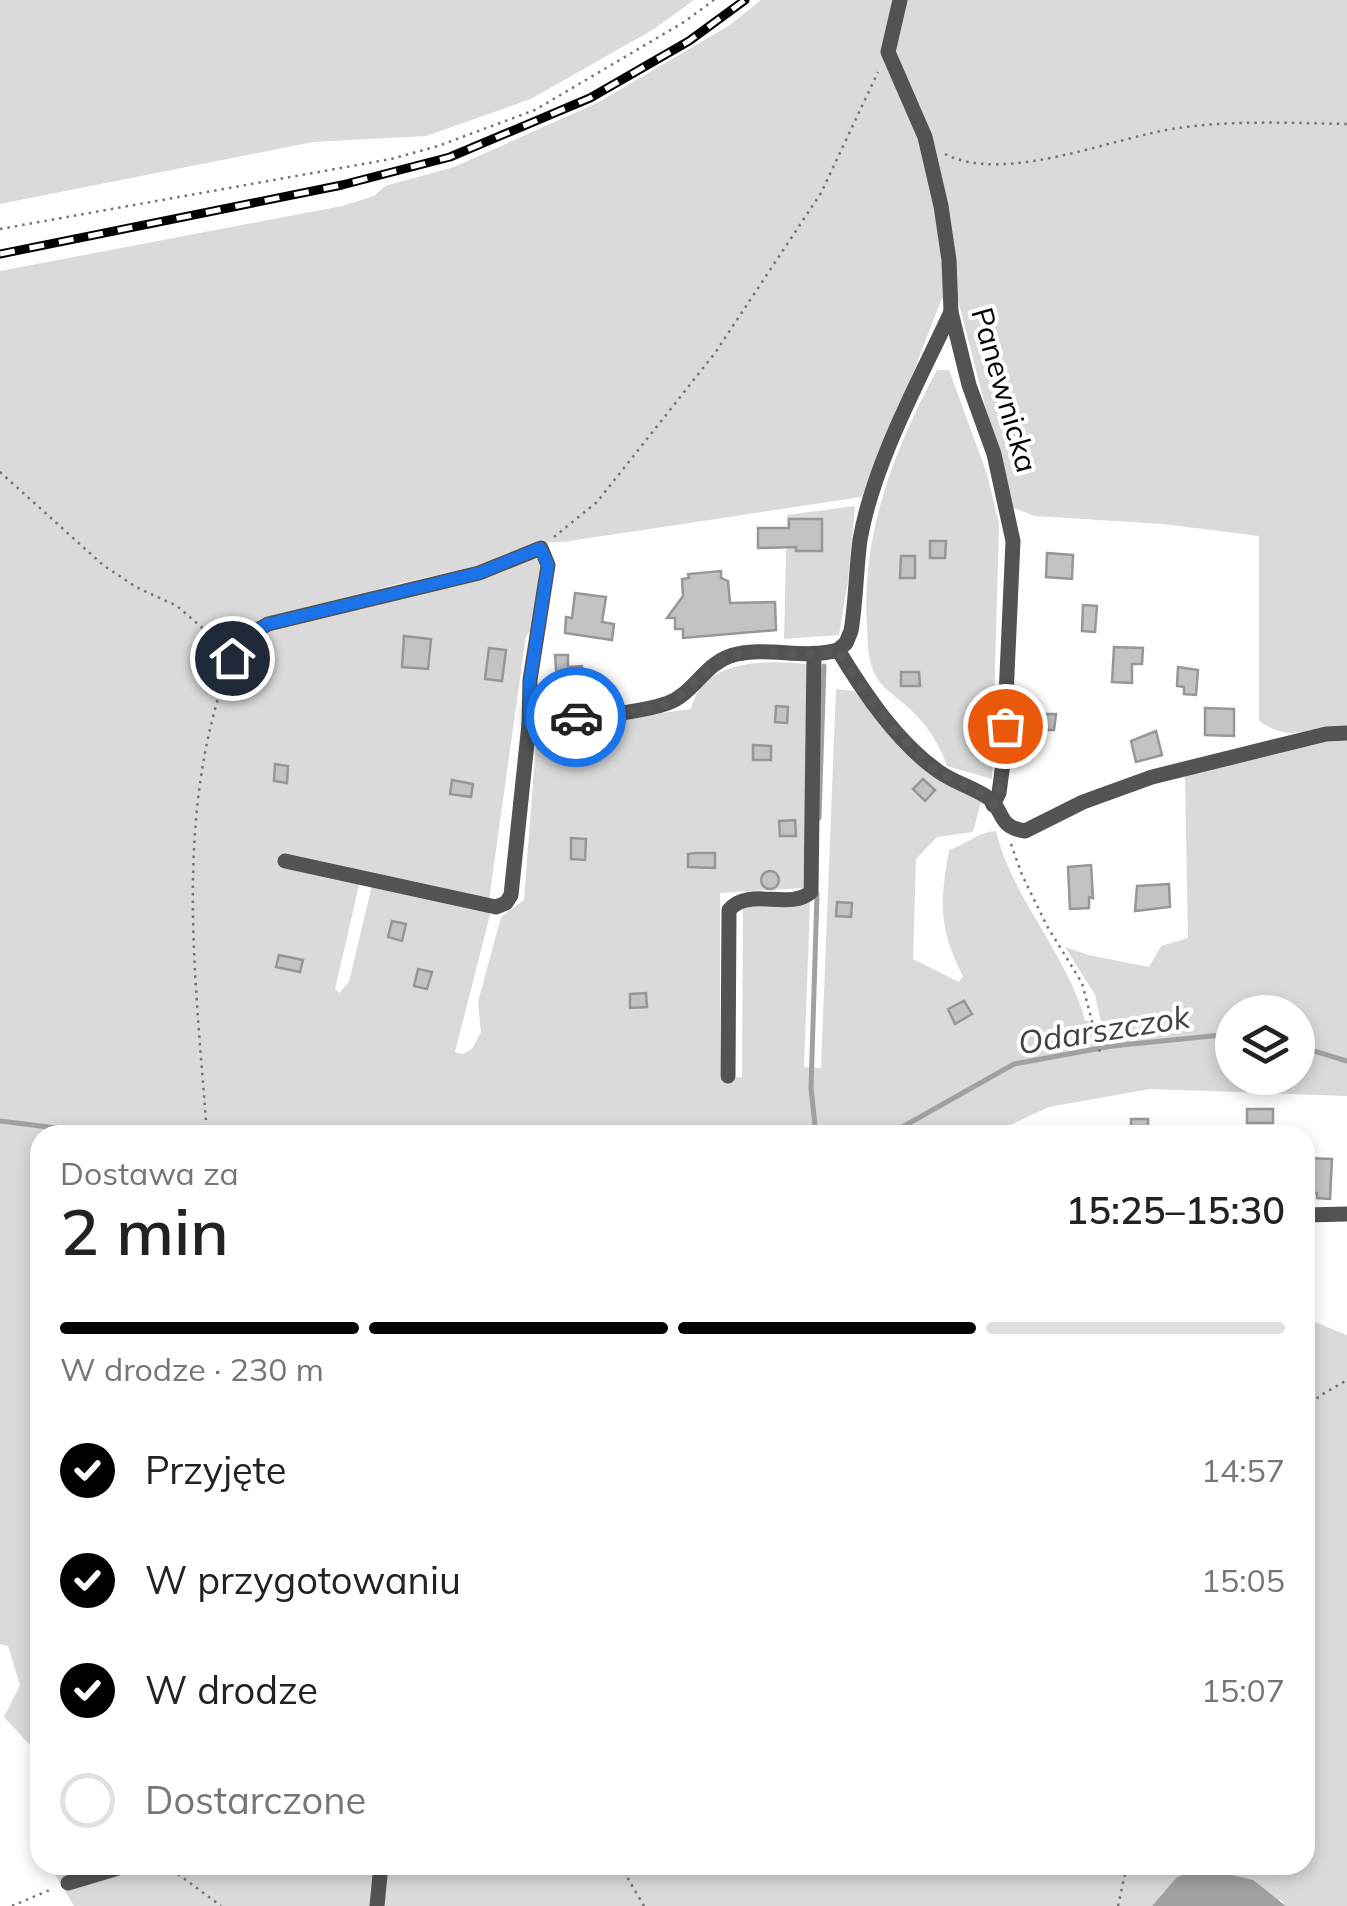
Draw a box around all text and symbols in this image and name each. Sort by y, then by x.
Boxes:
street label: Panewnicka [963,303,1047,476]
pin [190,616,275,701]
icon: home [205,631,260,686]
courier [526,667,626,767]
pin [963,684,1048,769]
icon: car [549,690,604,745]
icon: bag [978,699,1033,754]
water label: Odarszczok [1015,995,1194,1062]
map controls [1215,995,1315,1095]
button: layers [1215,995,1315,1095]
text: Dostawa za [60,1153,239,1193]
text: 15:25–15:30 [1065,1186,1285,1234]
text: 2 min [60,1190,229,1271]
text: W drodze · 230 m [60,1349,324,1389]
icon: check [60,1443,115,1498]
text: Przyjęte [145,1446,286,1494]
text: 14:57 [1201,1450,1285,1490]
icon: check [60,1553,115,1608]
text: W przygotowaniu [145,1556,461,1604]
text: 15:05 [1201,1560,1285,1600]
icon: check [60,1663,115,1718]
text: W drodze [145,1666,318,1714]
text: 15:07 [1201,1670,1285,1710]
text: Dostarczone [145,1776,366,1824]

